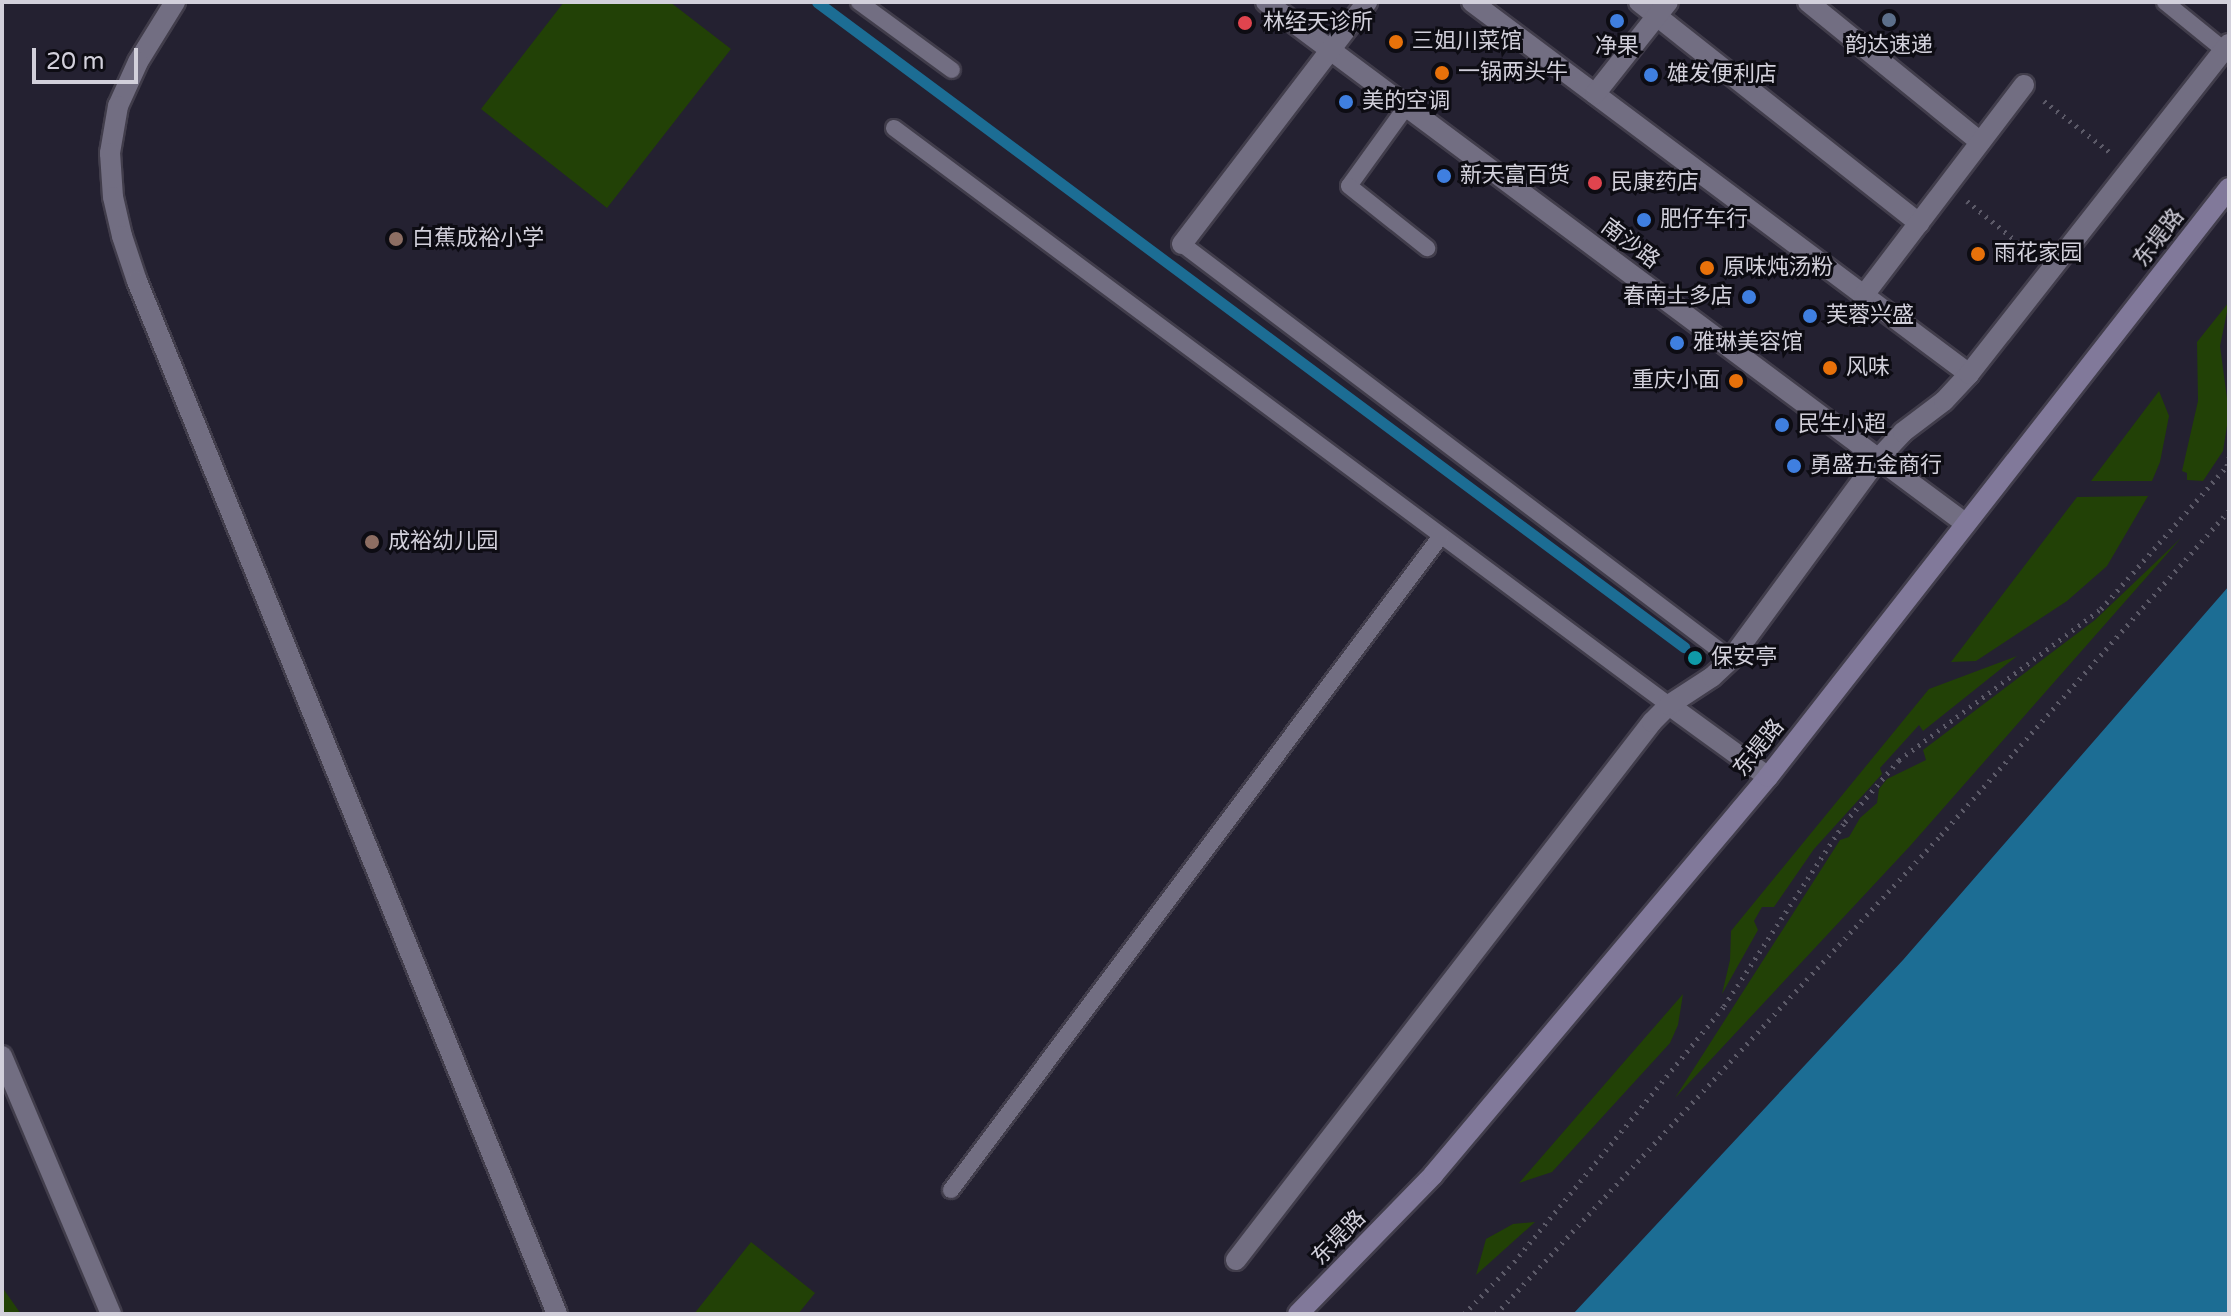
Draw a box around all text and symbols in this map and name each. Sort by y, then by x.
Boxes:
place label: 林经天诊所 [1263,10,1373,36]
marker: 韵达速递 [1880,11,1898,29]
marker: 林经天诊所 [1234,12,1256,34]
marker: 净果 [1608,12,1626,30]
place label: 三姐川菜馆 [1412,29,1522,55]
scale bar [36,32,142,82]
marker: 三姐川菜馆 [1387,33,1405,51]
place label: 韵达速递 [1845,33,1933,59]
place label: 净果 [1595,34,1639,60]
text: 20 m [46,47,104,76]
place label: 一锅两头牛 [1458,60,1568,86]
place label: 雄发便利店 [1667,62,1777,88]
marker: 一锅两头牛 [1433,64,1451,82]
marker: 雄发便利店 [1642,66,1660,84]
place label: 美的空调 [1362,89,1450,115]
marker: 美的空调 [1337,93,1355,111]
place label: 新天富百货 [1460,163,1570,189]
marker: 新天富百货 [1435,167,1453,185]
place label: 民康药店 [1611,170,1699,196]
marker: 民康药店 [1586,174,1604,192]
street label: 东堤路 [2128,204,2190,272]
place label: 肥仔车行 [1660,207,1748,233]
marker: 肥仔车行 [1635,211,1653,229]
street label: 南沙路 [1596,214,1664,274]
place label: 白蕉成裕小学 [412,226,544,252]
marker: 白蕉成裕小学 [387,230,405,248]
place label: 雨花家园 [1994,241,2082,267]
marker: 雨花家园 [1969,245,1987,263]
place label: 原味炖汤粉 [1723,255,1833,281]
marker: 原味炖汤粉 [1698,259,1716,277]
place label: 春南士多店 [1623,284,1733,310]
marker: 春南士多店 [1740,288,1758,306]
place label: 芙蓉兴盛 [1826,303,1914,329]
marker: 芙蓉兴盛 [1801,307,1819,325]
place label: 雅琳美容馆 [1693,330,1803,356]
marker: 雅琳美容馆 [1668,334,1686,352]
place label: 风味 [1846,355,1890,381]
marker: 风味 [1821,359,1839,377]
place label: 重庆小面 [1632,368,1720,394]
marker: 重庆小面 [1727,372,1745,390]
place label: 民生小超 [1798,412,1886,438]
marker: 民生小超 [1773,416,1791,434]
place label: 勇盛五金商行 [1810,453,1942,479]
marker: 勇盛五金商行 [1785,457,1803,475]
place label: 成裕幼儿园 [388,529,498,555]
marker: 成裕幼儿园 [363,533,381,551]
place label: 保安亭 [1711,645,1777,671]
marker: 保安亭 [1686,649,1704,667]
street label: 东堤路 [1728,714,1790,782]
street label: 东堤路 [1307,1205,1371,1271]

